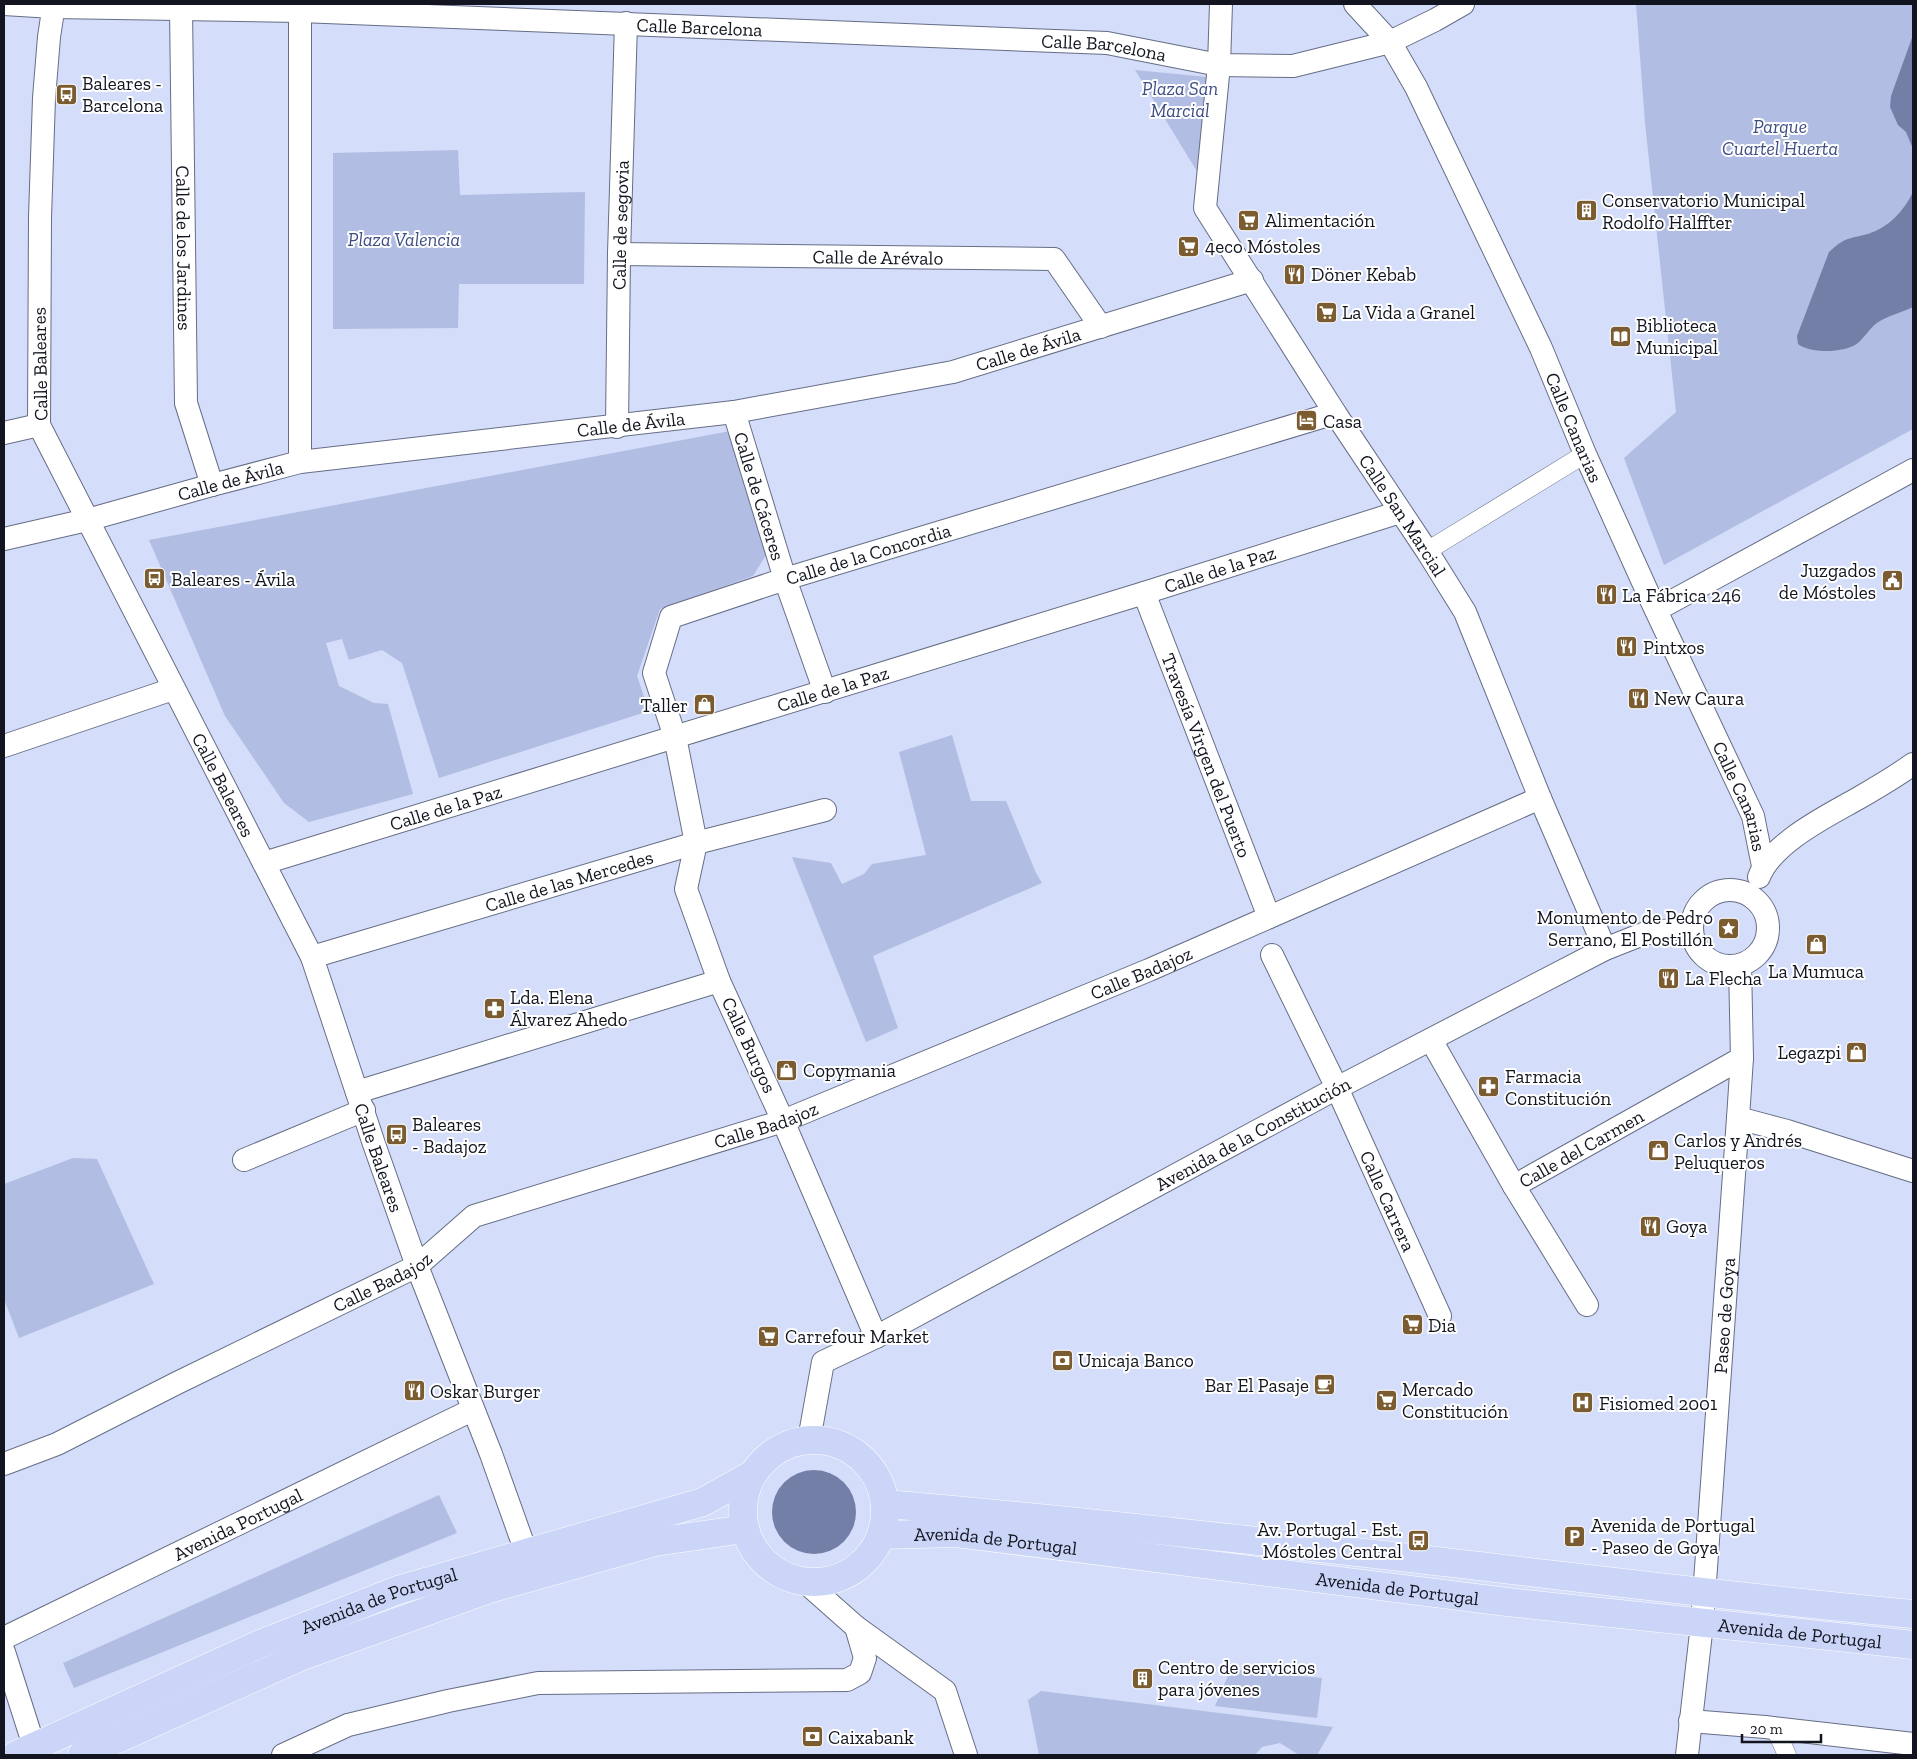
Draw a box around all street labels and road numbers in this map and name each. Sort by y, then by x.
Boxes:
street label: Calle Barcelona [636,13,763,41]
street label: Calle Barcelona [1041,29,1168,66]
street label: Calle de segovia [607,160,633,290]
street label: Calle de los Jardines [171,165,197,331]
street label: Calle de Arévalo [813,245,944,269]
street label: Calle Baleares [28,307,52,421]
street label: Calle de Ávila [973,322,1083,376]
street label: Calle Canarias [1541,369,1608,486]
street label: Calle de Ávila [576,406,686,442]
street label: Calle de Cáceres [729,429,790,563]
street label: Calle San Marcial [1354,450,1451,580]
street label: Calle de Ávila [175,455,286,506]
street label: Calle de la Concordia [783,518,954,590]
street label: Calle de la Paz [1161,541,1279,597]
street label: Travesía Virgen del Puerto [1157,650,1257,861]
street label: Calle de la Paz [774,660,892,716]
street label: Calle Baleares [187,729,260,841]
street label: Calle Canarias [1708,737,1771,853]
street label: Calle de la Paz [387,779,505,835]
street label: Calle de las Mercedes [482,845,656,917]
street label: Calle Badajoz [1087,941,1196,1004]
street label: Calle Burgos [717,993,781,1097]
street label: Avenida de la Constitución [1151,1072,1354,1196]
street label: Calle Badajoz [711,1096,822,1153]
street label: Calle Baleares [350,1100,409,1215]
street label: Calle del Carmen [1515,1104,1648,1192]
street label: Calle Carrera [1355,1147,1421,1255]
street label: Calle Badajoz [329,1247,437,1317]
street label: Paseo de Goya [1708,1257,1740,1375]
street label: Avenida Portugal [170,1483,306,1565]
street label: Avenida de Portugal [914,1521,1079,1560]
street label: Avenida de Portugal [298,1562,460,1638]
street label: Avenida de Portugal [1315,1567,1480,1610]
street label: Avenida de Portugal [1717,1613,1883,1653]

